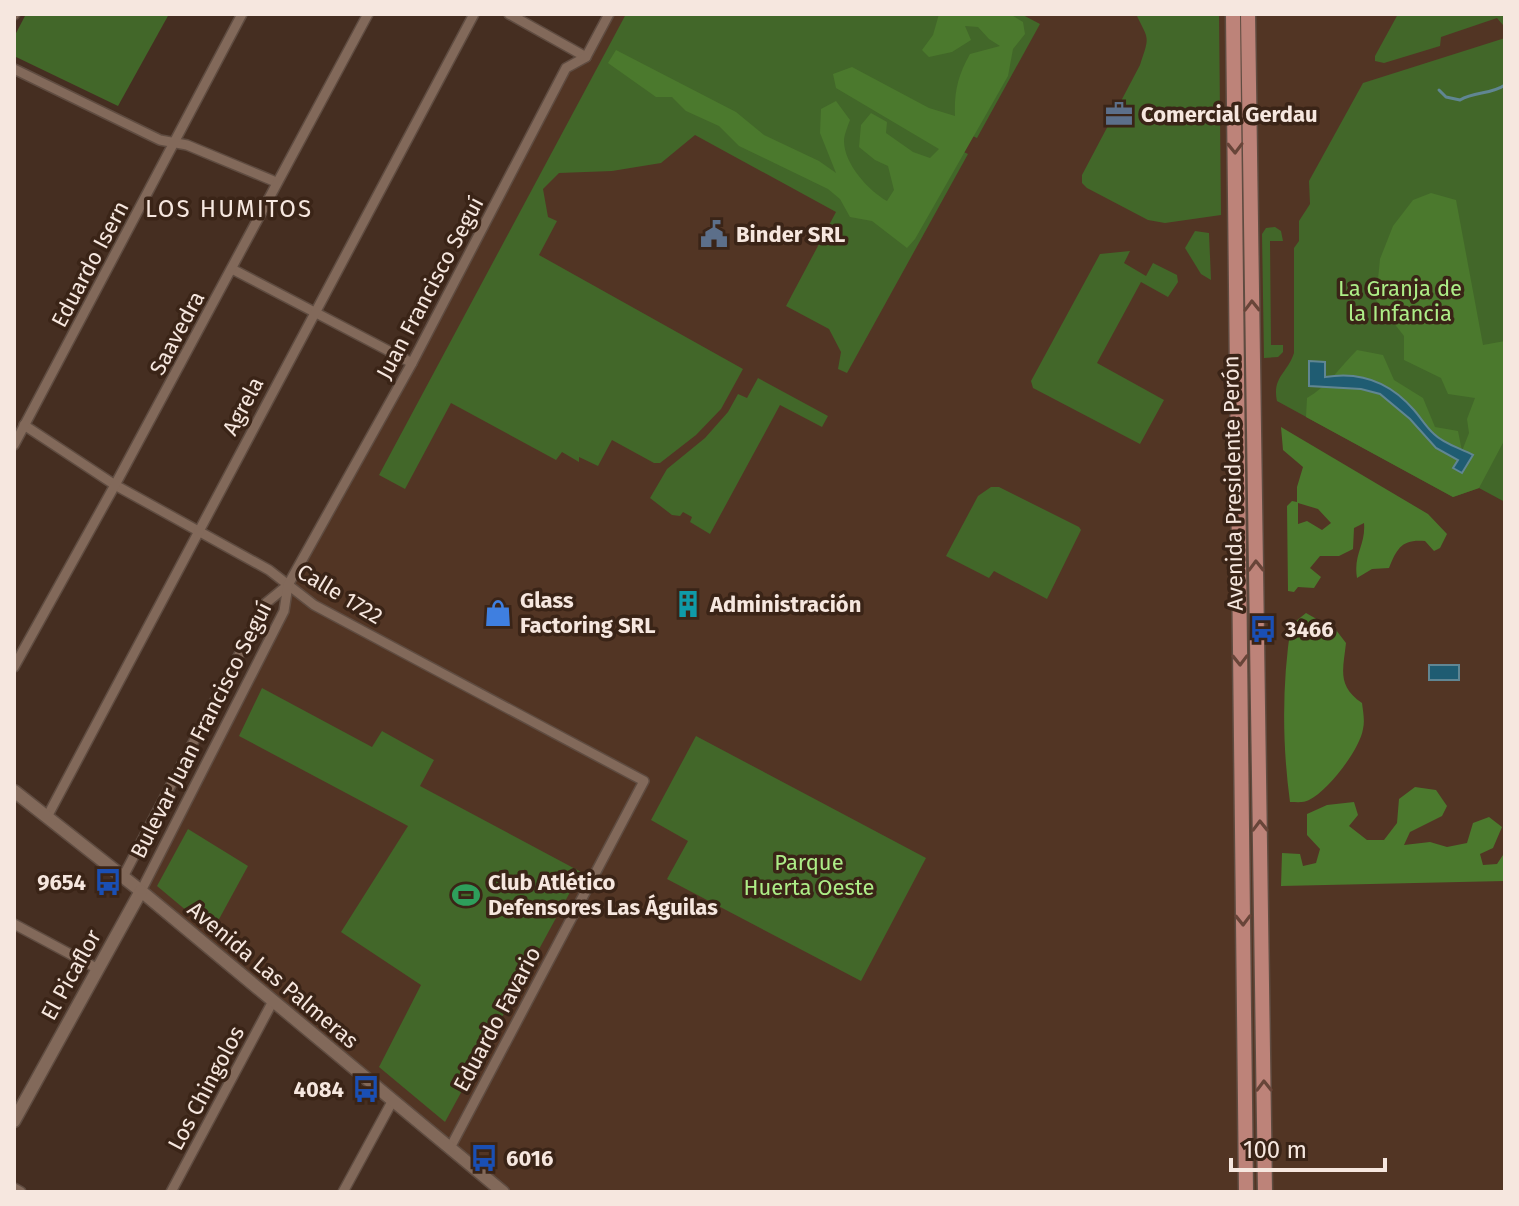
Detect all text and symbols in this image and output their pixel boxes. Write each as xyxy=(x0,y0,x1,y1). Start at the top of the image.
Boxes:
office icon: Comercial Gerdau xyxy=(1104,99,1134,129)
place label: Comercial Gerdau xyxy=(1141,101,1318,128)
one-way arrow xyxy=(1226,142,1244,155)
street label: Juan Francisco Seguí xyxy=(370,192,490,384)
district label: LOS HUMITOS xyxy=(145,195,313,223)
street label: Eduardo Isern xyxy=(45,196,135,332)
public building icon: Binder SRL xyxy=(699,219,729,249)
place label: Binder SRL xyxy=(736,221,845,248)
park label: La Granja de la Infancia xyxy=(1338,275,1462,327)
street label: Saavedra xyxy=(144,286,210,380)
one-way arrow xyxy=(1244,299,1261,312)
street label: Avenida Presidente Perón xyxy=(1217,355,1249,611)
street label: Agrela xyxy=(216,372,270,440)
street label: Calle 1722 xyxy=(292,558,388,630)
one-way arrow xyxy=(1247,559,1265,572)
place label: Glass Factoring SRL xyxy=(520,587,655,639)
building icon: Administración xyxy=(673,589,703,619)
place label: Administración xyxy=(709,591,861,618)
street label: Bulevar Juan Francisco Seguí xyxy=(125,597,277,863)
shop icon: Glass Factoring SRL xyxy=(483,598,513,628)
bus stop icon: 3466 xyxy=(1248,614,1278,644)
place label: 3466 xyxy=(1284,616,1334,643)
one-way arrow xyxy=(1231,654,1249,667)
one-way arrow xyxy=(1251,819,1269,832)
park label: Parque Huerta Oeste xyxy=(744,849,874,901)
bus stop icon: 9654 xyxy=(93,867,123,897)
place label: 9654 xyxy=(37,869,86,896)
place label: Club Atlético Defensores Las Águilas xyxy=(488,869,718,921)
sports icon: Club Atlético Defensores Las Águilas xyxy=(451,880,481,910)
street label: Avenida Las Palmeras xyxy=(182,896,364,1054)
one-way arrow xyxy=(1234,914,1252,927)
street label: El Picaflor xyxy=(35,925,107,1025)
street label: Eduardo Favario xyxy=(448,942,546,1096)
street label: Los Chingolos xyxy=(162,1021,250,1155)
bus stop icon: 4084 xyxy=(351,1074,381,1104)
place label: 4084 xyxy=(293,1076,344,1103)
one-way arrow xyxy=(1255,1079,1272,1092)
scale bar xyxy=(1231,1122,1385,1172)
text: 100 m xyxy=(1243,1136,1307,1164)
bus stop icon: 6016 xyxy=(469,1143,499,1173)
place label: 6016 xyxy=(506,1145,553,1172)

